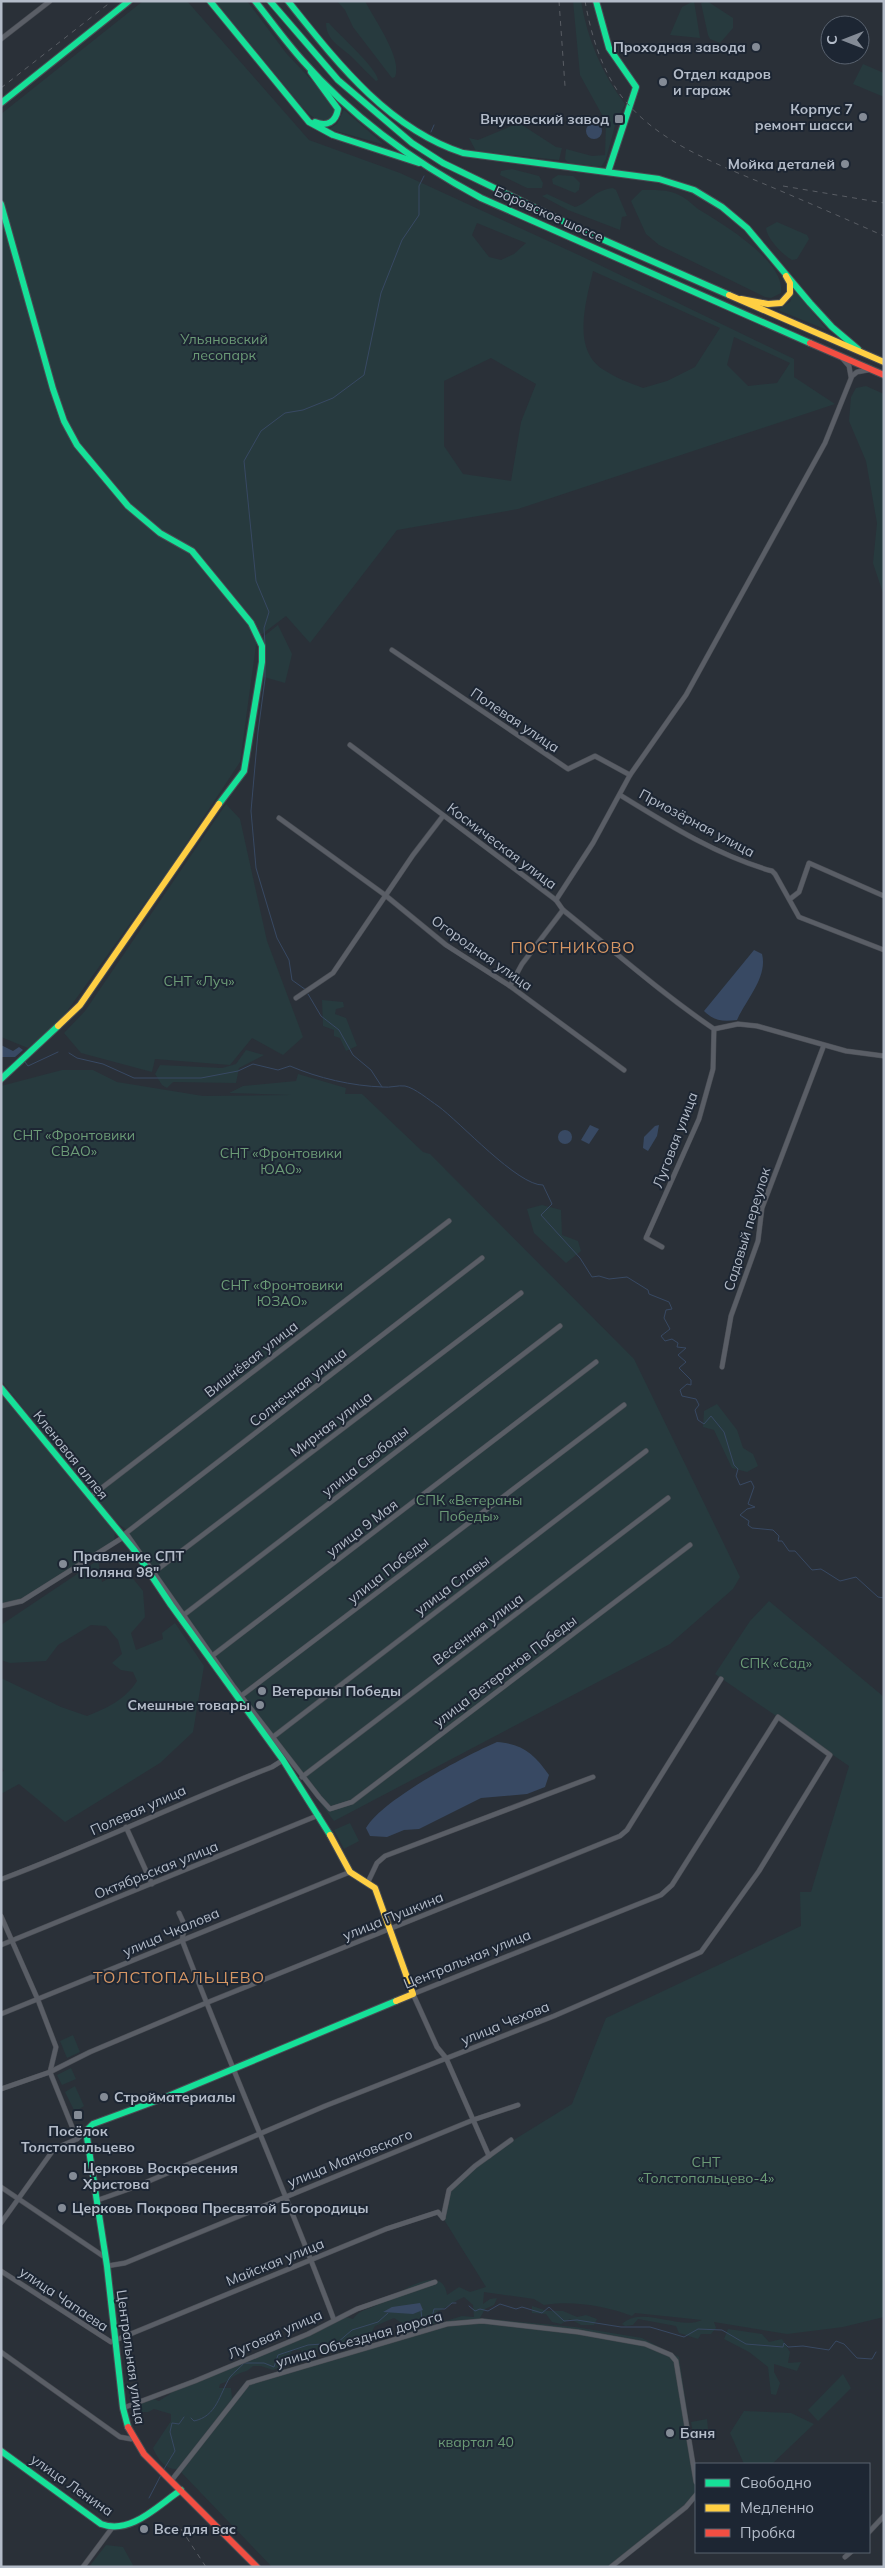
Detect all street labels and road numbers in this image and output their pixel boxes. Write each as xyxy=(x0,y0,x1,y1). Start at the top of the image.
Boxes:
street label: Боровское шоссе xyxy=(492,182,607,246)
street label: Полевая улица xyxy=(467,684,563,756)
street label: Приозёрная улица xyxy=(636,785,758,861)
street label: Космическая улица xyxy=(443,799,561,893)
street label: Огородная улица xyxy=(428,911,536,995)
street label: Луговая улица xyxy=(648,1090,702,1190)
street label: Садовый переулок xyxy=(720,1165,774,1293)
street label: Вишнёвая улица xyxy=(201,1317,301,1401)
street label: Солнечная улица xyxy=(246,1343,350,1431)
street label: Мирная улица xyxy=(286,1387,376,1461)
street label: Кленовая аллея xyxy=(29,1407,113,1503)
street label: улица Свободы xyxy=(318,1422,412,1500)
street label: улица 9 Мая xyxy=(323,1495,401,1561)
street label: улица Победы xyxy=(344,1533,432,1607)
street label: улица Славы xyxy=(411,1551,493,1619)
street label: Весенняя улица xyxy=(429,1589,527,1669)
street label: улица Ветеранов Победы xyxy=(430,1611,580,1731)
street label: Полевая улица xyxy=(87,1781,189,1839)
street label: Октябрьская улица xyxy=(91,1837,221,1903)
street label: улица Пушкина xyxy=(340,1888,446,1944)
street label: улица Чкалова xyxy=(120,1904,222,1960)
street label: Центральная улица xyxy=(401,1925,533,1993)
street label: улица Чехова xyxy=(458,1997,552,2049)
street label: улица Маяковского xyxy=(285,2125,415,2191)
street label: Майская улица xyxy=(223,2234,327,2290)
street label: улица Чапаева xyxy=(16,2263,112,2335)
street label: Центральная улица xyxy=(113,2289,149,2425)
street label: Луговая улица xyxy=(225,2305,325,2363)
street label: улица Объездная дорога xyxy=(274,2307,444,2371)
street label: улица Ленина xyxy=(27,2450,117,2520)

